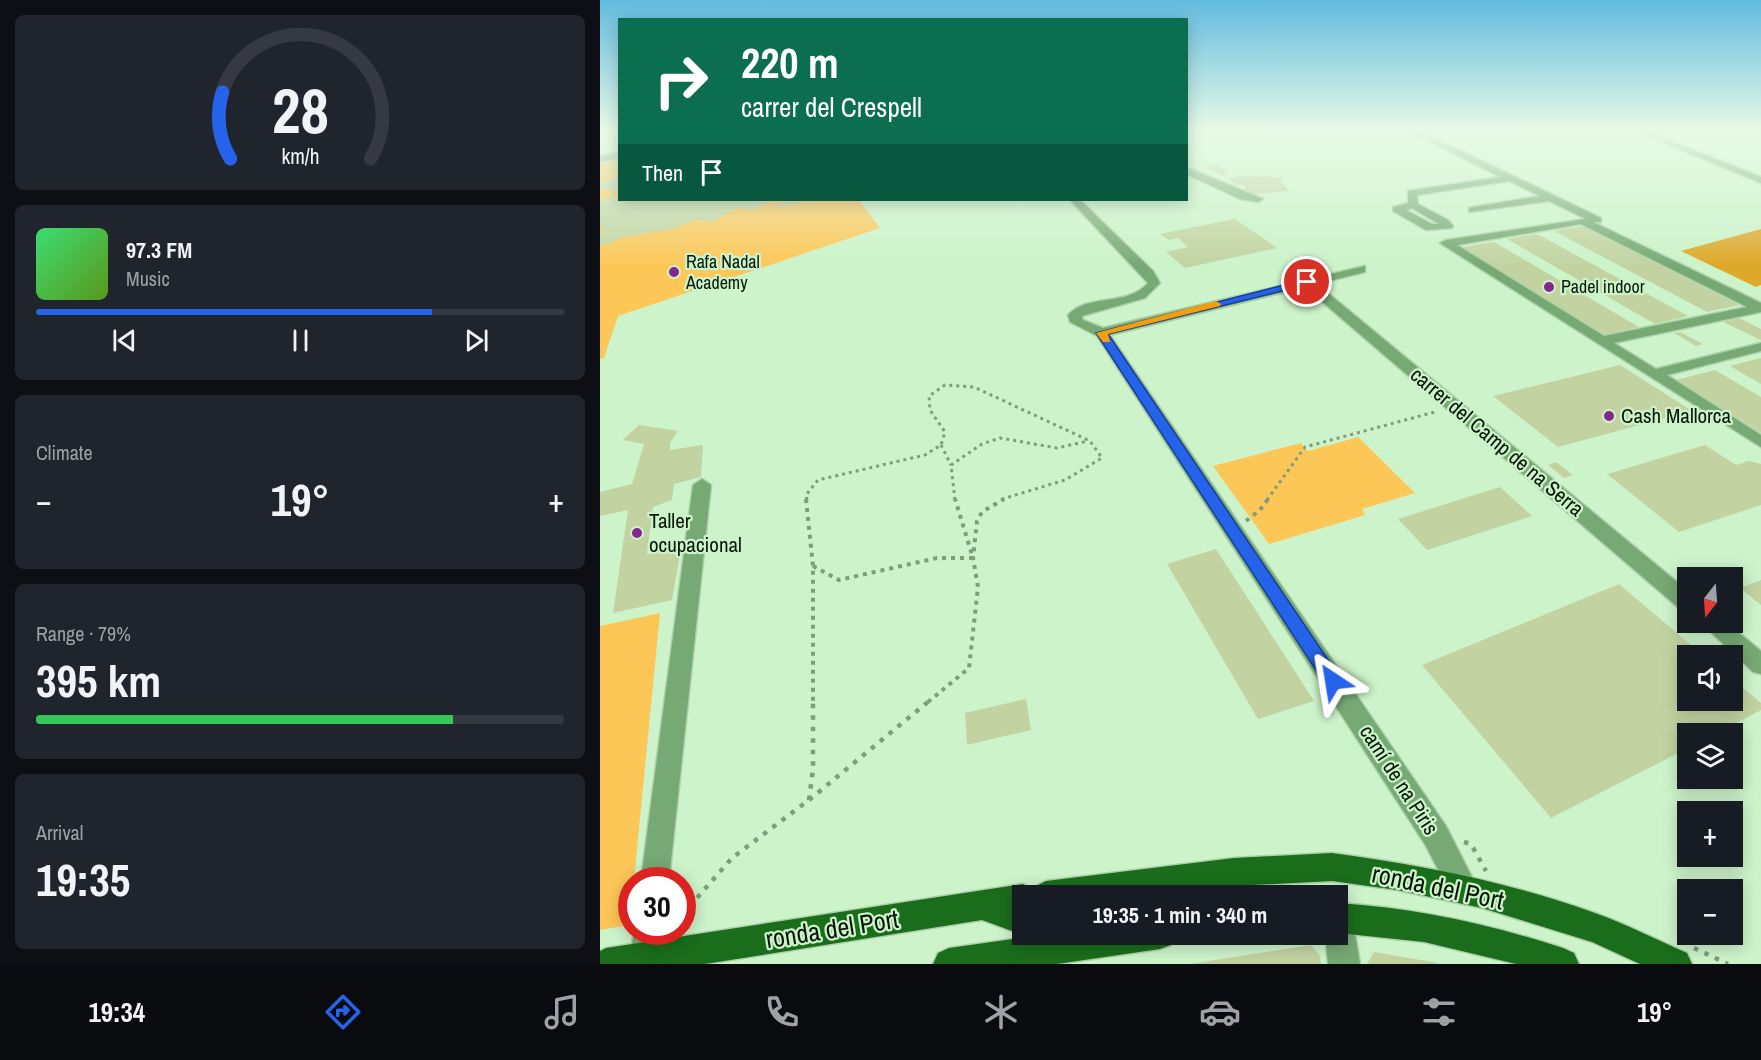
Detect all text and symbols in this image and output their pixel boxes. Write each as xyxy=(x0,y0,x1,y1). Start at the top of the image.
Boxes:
text: 220 m xyxy=(741,35,839,91)
icon: right xyxy=(642,42,720,120)
text: 28 xyxy=(272,69,328,153)
text: carrer del Crespell xyxy=(741,89,922,125)
text: km/h xyxy=(281,143,319,172)
icon: arrive xyxy=(695,156,728,189)
text: Then xyxy=(642,158,683,188)
text: 97.3 FM xyxy=(126,235,192,265)
place label: Rafa Nadal Academy xyxy=(685,249,760,295)
pin xyxy=(1281,256,1332,307)
text: Music xyxy=(126,265,170,292)
marker: Rafa Nadal Academy xyxy=(667,265,681,279)
icon: arrive xyxy=(1290,265,1323,298)
place label: Padel indoor xyxy=(1561,274,1645,299)
marker: Padel indoor xyxy=(1542,280,1556,294)
icon: previous xyxy=(108,324,141,357)
icon: pause xyxy=(284,324,317,357)
icon: next xyxy=(460,324,493,357)
street label: carrer del Camp de na Serra xyxy=(1404,360,1591,523)
place label: Cash Mallorca xyxy=(1621,401,1731,430)
marker: Cash Mallorca xyxy=(1602,409,1616,423)
text: Climate xyxy=(36,439,93,466)
text: 19° xyxy=(270,469,330,530)
text: − xyxy=(36,478,52,522)
text: + xyxy=(548,478,564,522)
place label: Taller ocupacional xyxy=(649,506,742,559)
marker: Taller ocupacional xyxy=(630,526,644,540)
north arrow xyxy=(1677,567,1743,633)
map controls xyxy=(1677,567,1743,945)
text: Range · 79% xyxy=(36,620,131,647)
button: sound xyxy=(1677,645,1743,711)
position arrow xyxy=(1301,649,1365,713)
text: 395 km xyxy=(36,650,161,711)
street label: camí de na Piris xyxy=(1353,719,1446,840)
button: layers xyxy=(1677,723,1743,789)
button: + xyxy=(1677,801,1743,867)
text: Arrival xyxy=(36,819,83,846)
text: 19:35 xyxy=(36,849,130,910)
street label: ronda del Port xyxy=(1369,855,1507,918)
speed limit sign: 30 xyxy=(618,867,696,945)
button: − xyxy=(1677,879,1743,945)
text: 19:35 · 1 min · 340 m xyxy=(1093,900,1267,930)
street label: ronda del Port xyxy=(763,901,901,956)
icon: directions xyxy=(322,991,364,1033)
icon: music xyxy=(541,991,583,1033)
icon: phone xyxy=(761,991,803,1033)
icon: climate xyxy=(980,991,1022,1033)
icon: car xyxy=(1199,991,1241,1033)
icon: filters xyxy=(1418,991,1460,1033)
text: 19:34 xyxy=(89,994,145,1030)
text: 19° xyxy=(1637,994,1672,1030)

